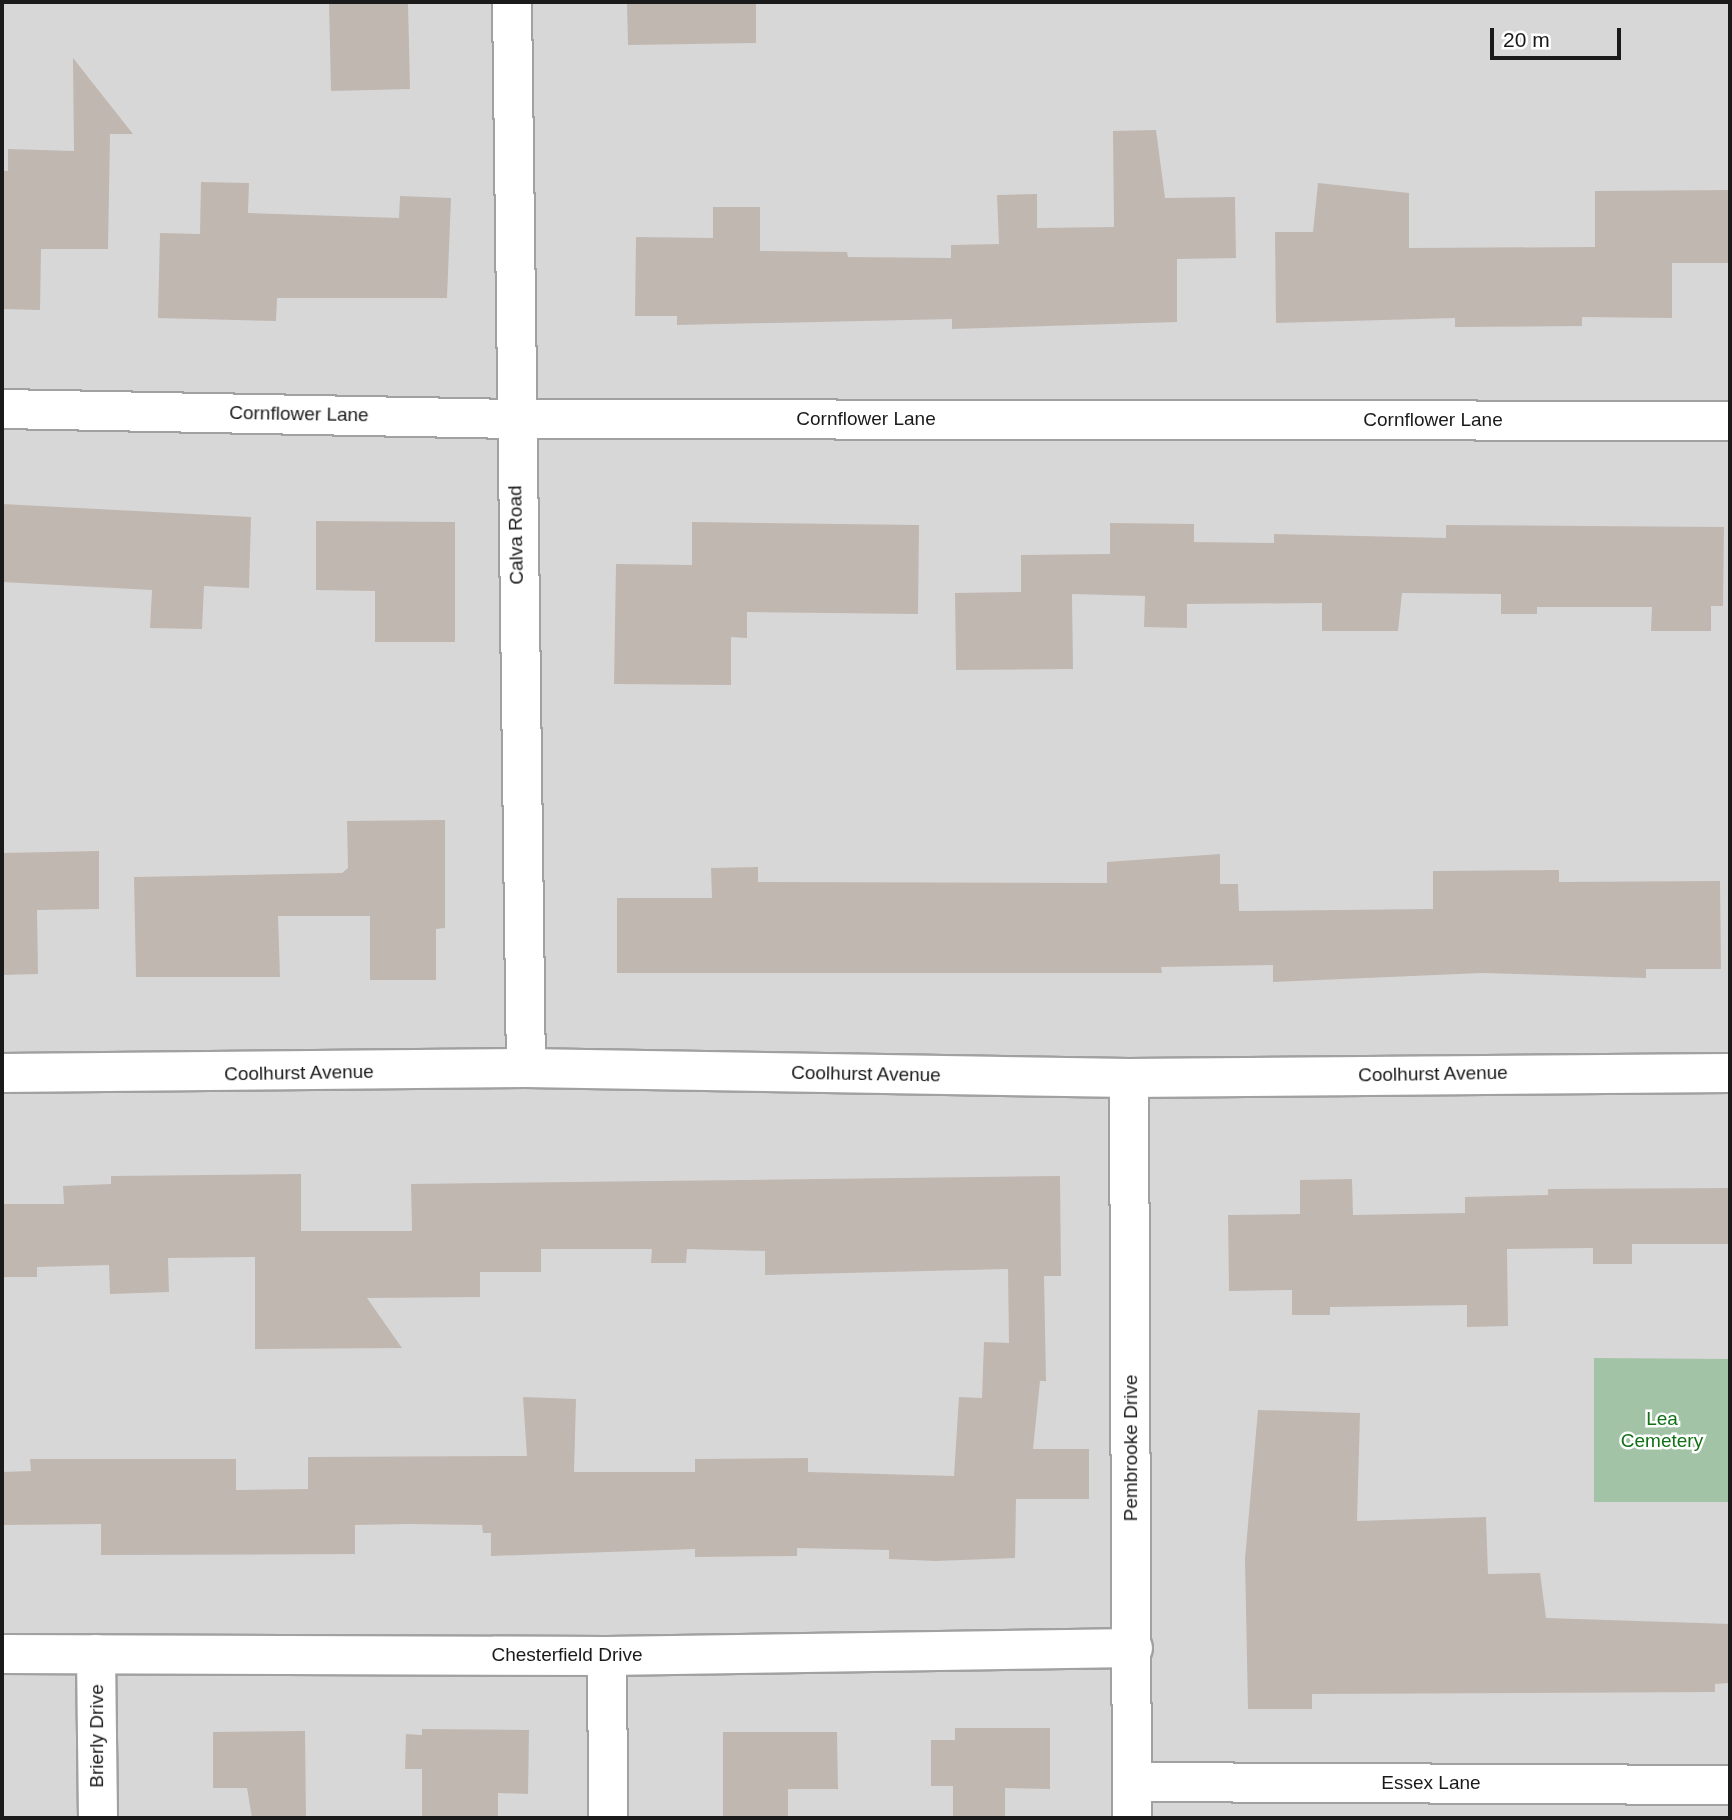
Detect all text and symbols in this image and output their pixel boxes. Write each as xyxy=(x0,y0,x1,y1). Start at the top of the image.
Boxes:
scale bar xyxy=(1494,14,1625,58)
text: 20 m xyxy=(1503,28,1550,51)
street label: Cornflower Lane xyxy=(229,401,369,427)
street label: Cornflower Lane xyxy=(796,408,936,430)
street label: Cornflower Lane xyxy=(1363,409,1503,431)
street label: Calva Road xyxy=(504,485,528,585)
street label: Coolhurst Avenue xyxy=(223,1060,375,1086)
street label: Coolhurst Avenue xyxy=(790,1061,942,1087)
street label: Coolhurst Avenue xyxy=(1357,1061,1509,1087)
street label: Pembrooke Drive xyxy=(1120,1375,1142,1521)
park label: Lea Cemetery xyxy=(1621,1408,1703,1452)
street label: Chesterfield Drive xyxy=(492,1644,642,1666)
street label: Brierly Drive xyxy=(86,1684,108,1788)
street label: Essex Lane xyxy=(1381,1772,1481,1794)

